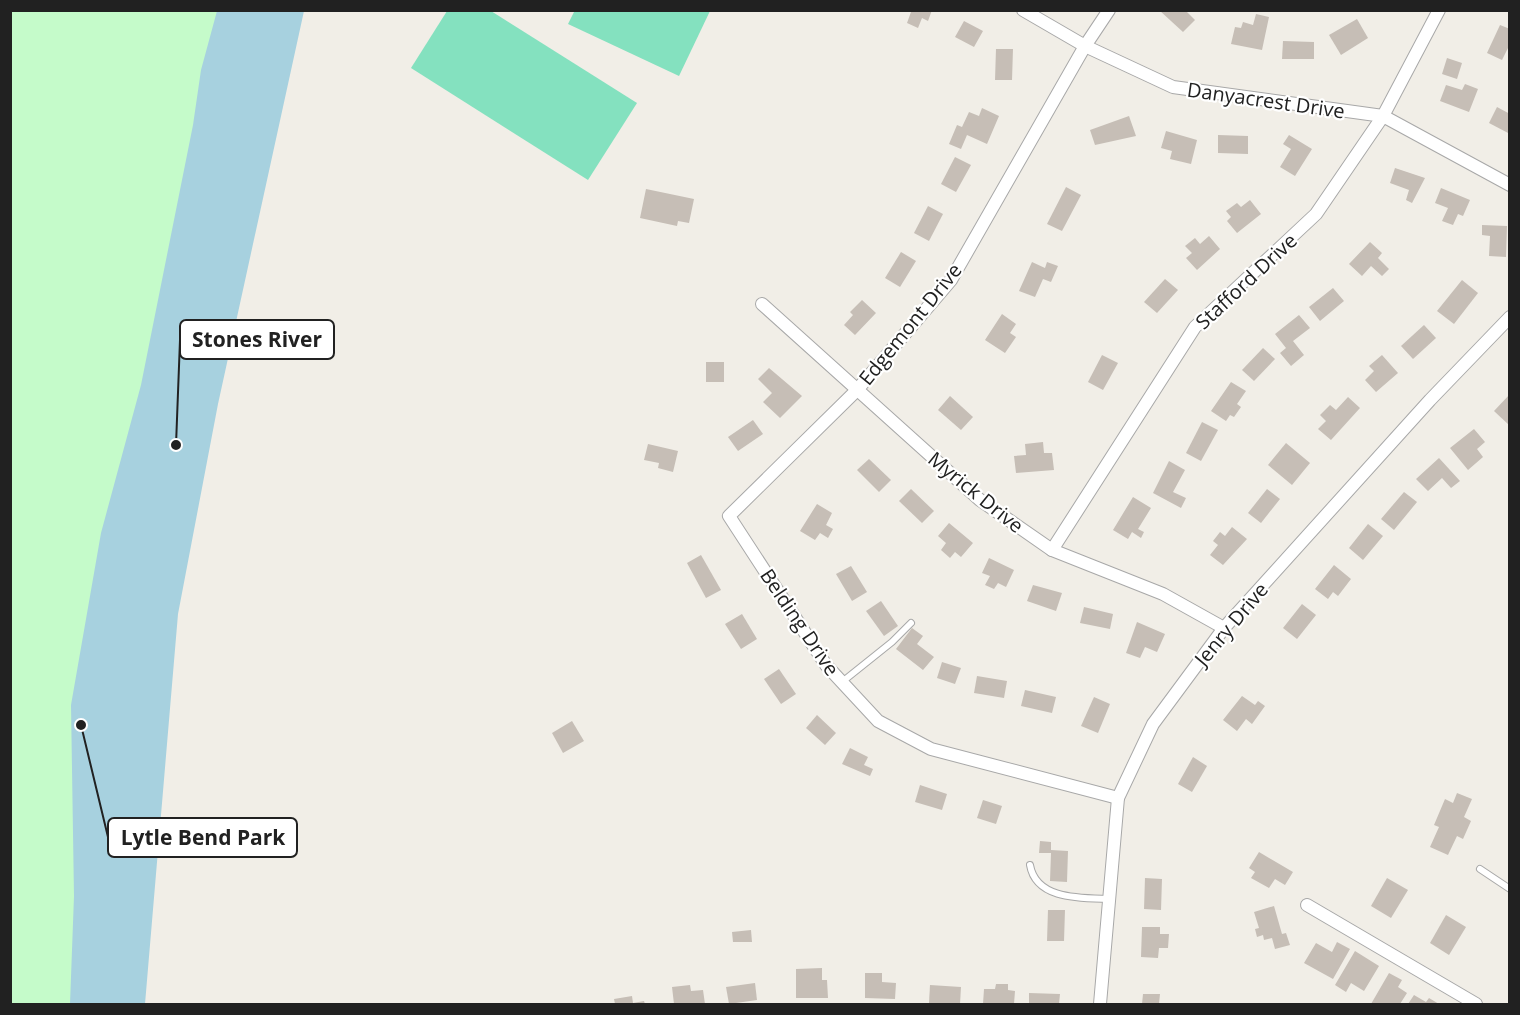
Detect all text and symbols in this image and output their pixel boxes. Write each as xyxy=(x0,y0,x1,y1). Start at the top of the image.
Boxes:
street label: Danyacrest Drive xyxy=(1185,76,1347,124)
street label: Stafford Drive xyxy=(1190,227,1302,335)
street label: Edgemont Drive xyxy=(852,257,968,391)
callout: Stones River xyxy=(180,320,334,359)
text: Stones River xyxy=(192,325,322,353)
street label: Myrick Drive xyxy=(923,445,1029,539)
street label: Belding Drive xyxy=(754,563,846,681)
street label: Jenry Drive xyxy=(1187,577,1274,673)
callout: Lytle Bend Park xyxy=(108,818,297,857)
text: Lytle Bend Park xyxy=(121,823,286,851)

